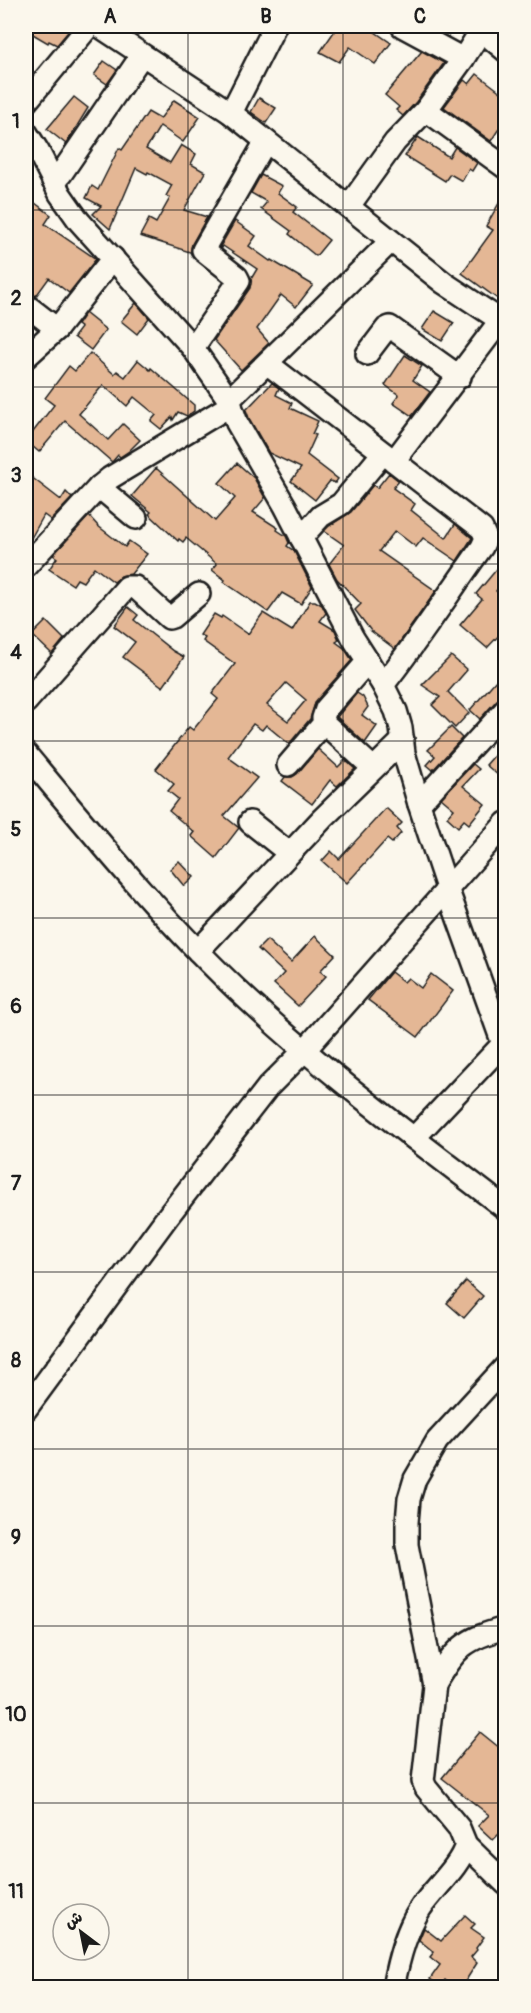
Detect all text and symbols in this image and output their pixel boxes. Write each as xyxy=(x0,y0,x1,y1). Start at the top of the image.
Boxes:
text: A xyxy=(104,4,117,29)
text: B xyxy=(260,4,272,29)
text: C xyxy=(414,4,426,29)
text: 1 xyxy=(12,109,20,134)
text: 2 xyxy=(10,286,22,311)
text: 3 xyxy=(10,463,22,488)
text: 4 xyxy=(10,640,22,665)
text: 5 xyxy=(11,817,22,842)
text: 6 xyxy=(10,994,22,1019)
text: 7 xyxy=(11,1171,22,1196)
text: 8 xyxy=(11,1348,21,1373)
text: 9 xyxy=(11,1525,21,1550)
text: 10 xyxy=(5,1702,27,1727)
text: 11 xyxy=(8,1879,24,1904)
north arrow xyxy=(51,1902,111,1962)
text: ش xyxy=(61,1907,86,1933)

